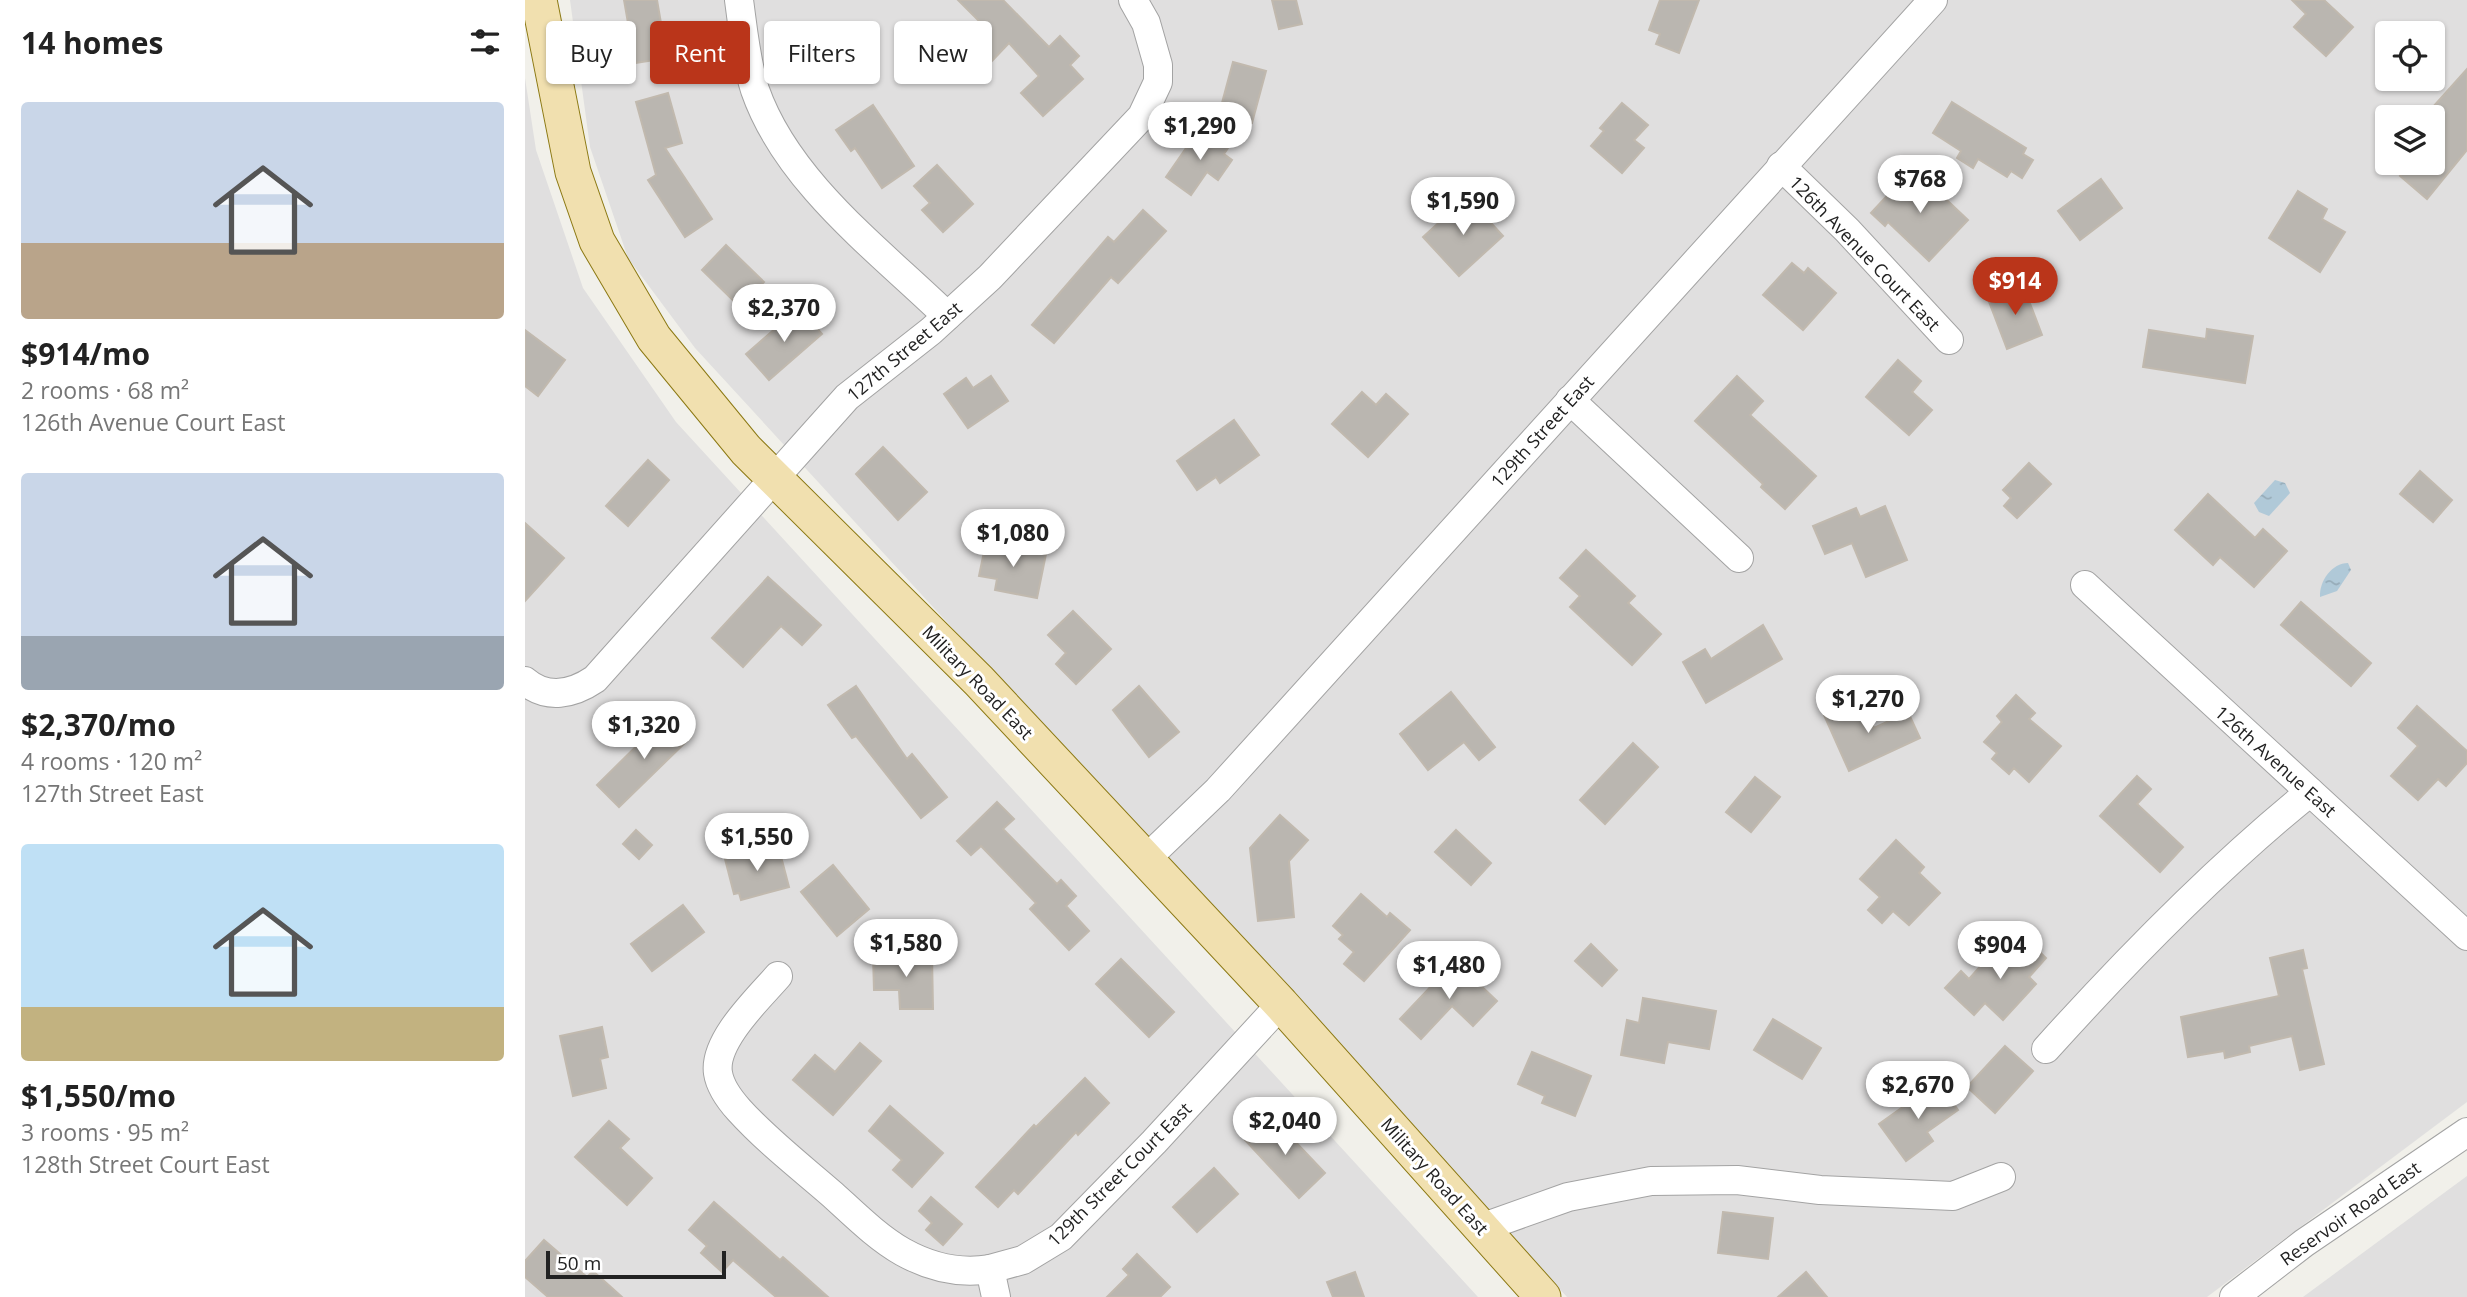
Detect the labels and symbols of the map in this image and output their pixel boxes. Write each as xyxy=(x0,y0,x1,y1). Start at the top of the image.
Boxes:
pin: $1,290 xyxy=(1143,102,1257,162)
pin: $768 xyxy=(1879,156,1961,215)
street label: 126th Avenue Court East xyxy=(1784,170,1946,336)
pin: $1,590 xyxy=(1406,177,1520,237)
pin: $914 xyxy=(1974,258,2056,317)
pin: $2,370 xyxy=(727,284,841,344)
street label: 127th Street East xyxy=(842,296,966,406)
street label: 129th Street East xyxy=(1485,370,1599,492)
pin: $1,080 xyxy=(956,510,1070,569)
street label: Military Road East xyxy=(917,620,1039,744)
pin: $1,270 xyxy=(1811,676,1925,735)
street label: 126th Avenue East xyxy=(2210,700,2342,822)
pin: $1,320 xyxy=(587,702,701,761)
pin: $1,550 xyxy=(700,814,814,873)
pin: $1,580 xyxy=(849,920,963,979)
pin: $904 xyxy=(1959,922,2041,981)
pin: $1,480 xyxy=(1392,942,1506,1001)
pin: $2,670 xyxy=(1861,1062,1975,1121)
street label: 129th Street Court East xyxy=(1042,1097,1196,1251)
pin: $2,040 xyxy=(1228,1098,1342,1157)
street label: Military Road East xyxy=(1376,1112,1494,1240)
street label: Reservoir Road East xyxy=(2275,1155,2425,1271)
scale bar xyxy=(546,1248,726,1280)

